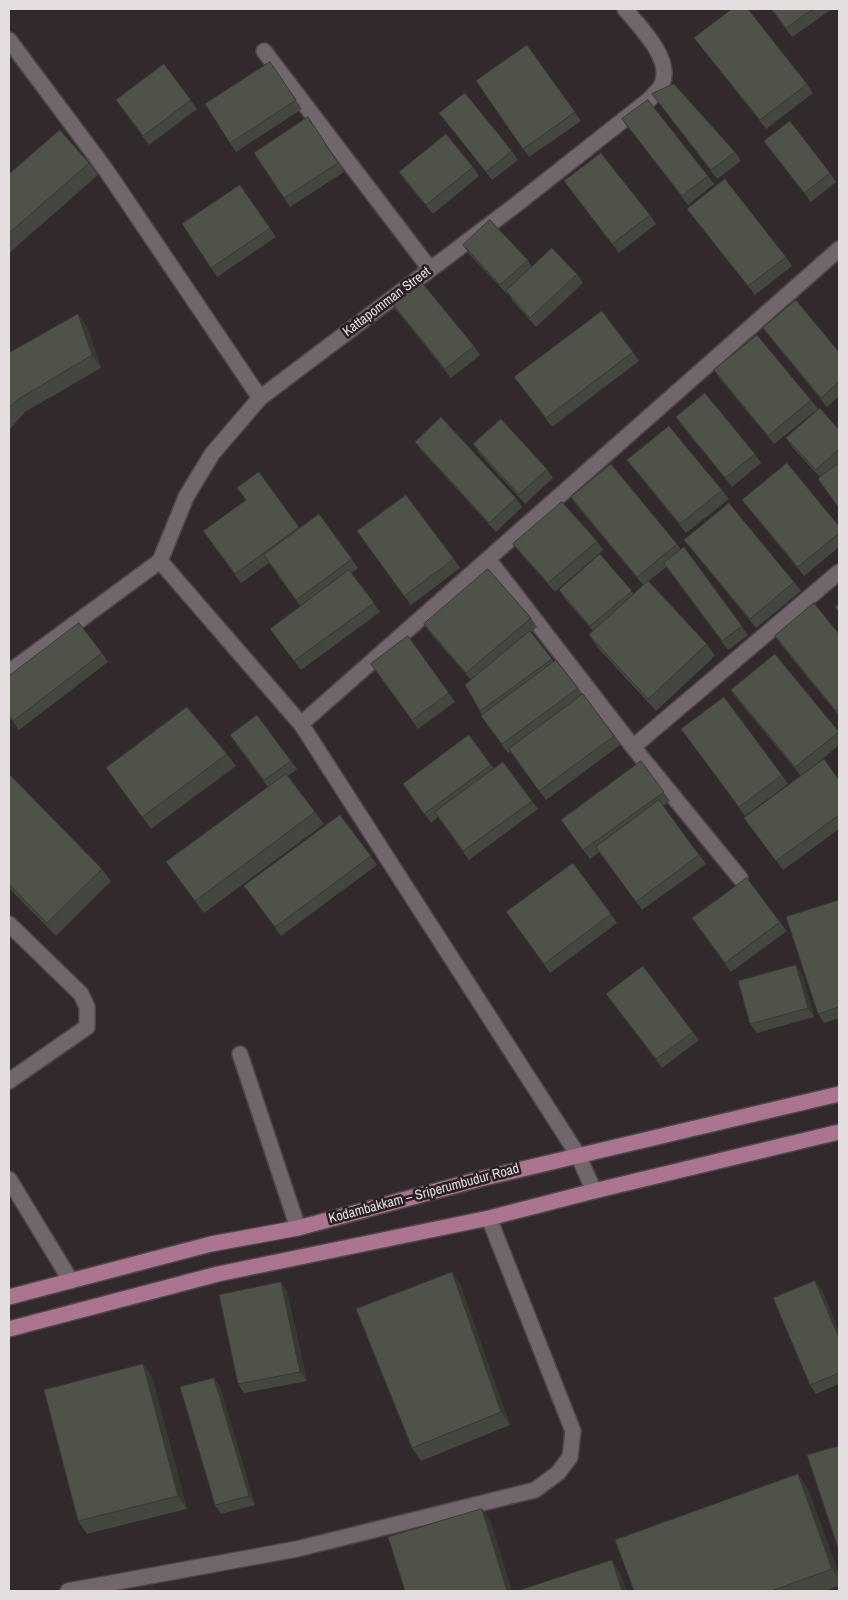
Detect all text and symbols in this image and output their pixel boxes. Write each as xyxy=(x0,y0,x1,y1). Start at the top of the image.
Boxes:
street label: Kattapomman Street xyxy=(340,264,434,340)
street label: Kodambakkam – Sriperumbudur Road xyxy=(327,1160,521,1228)

